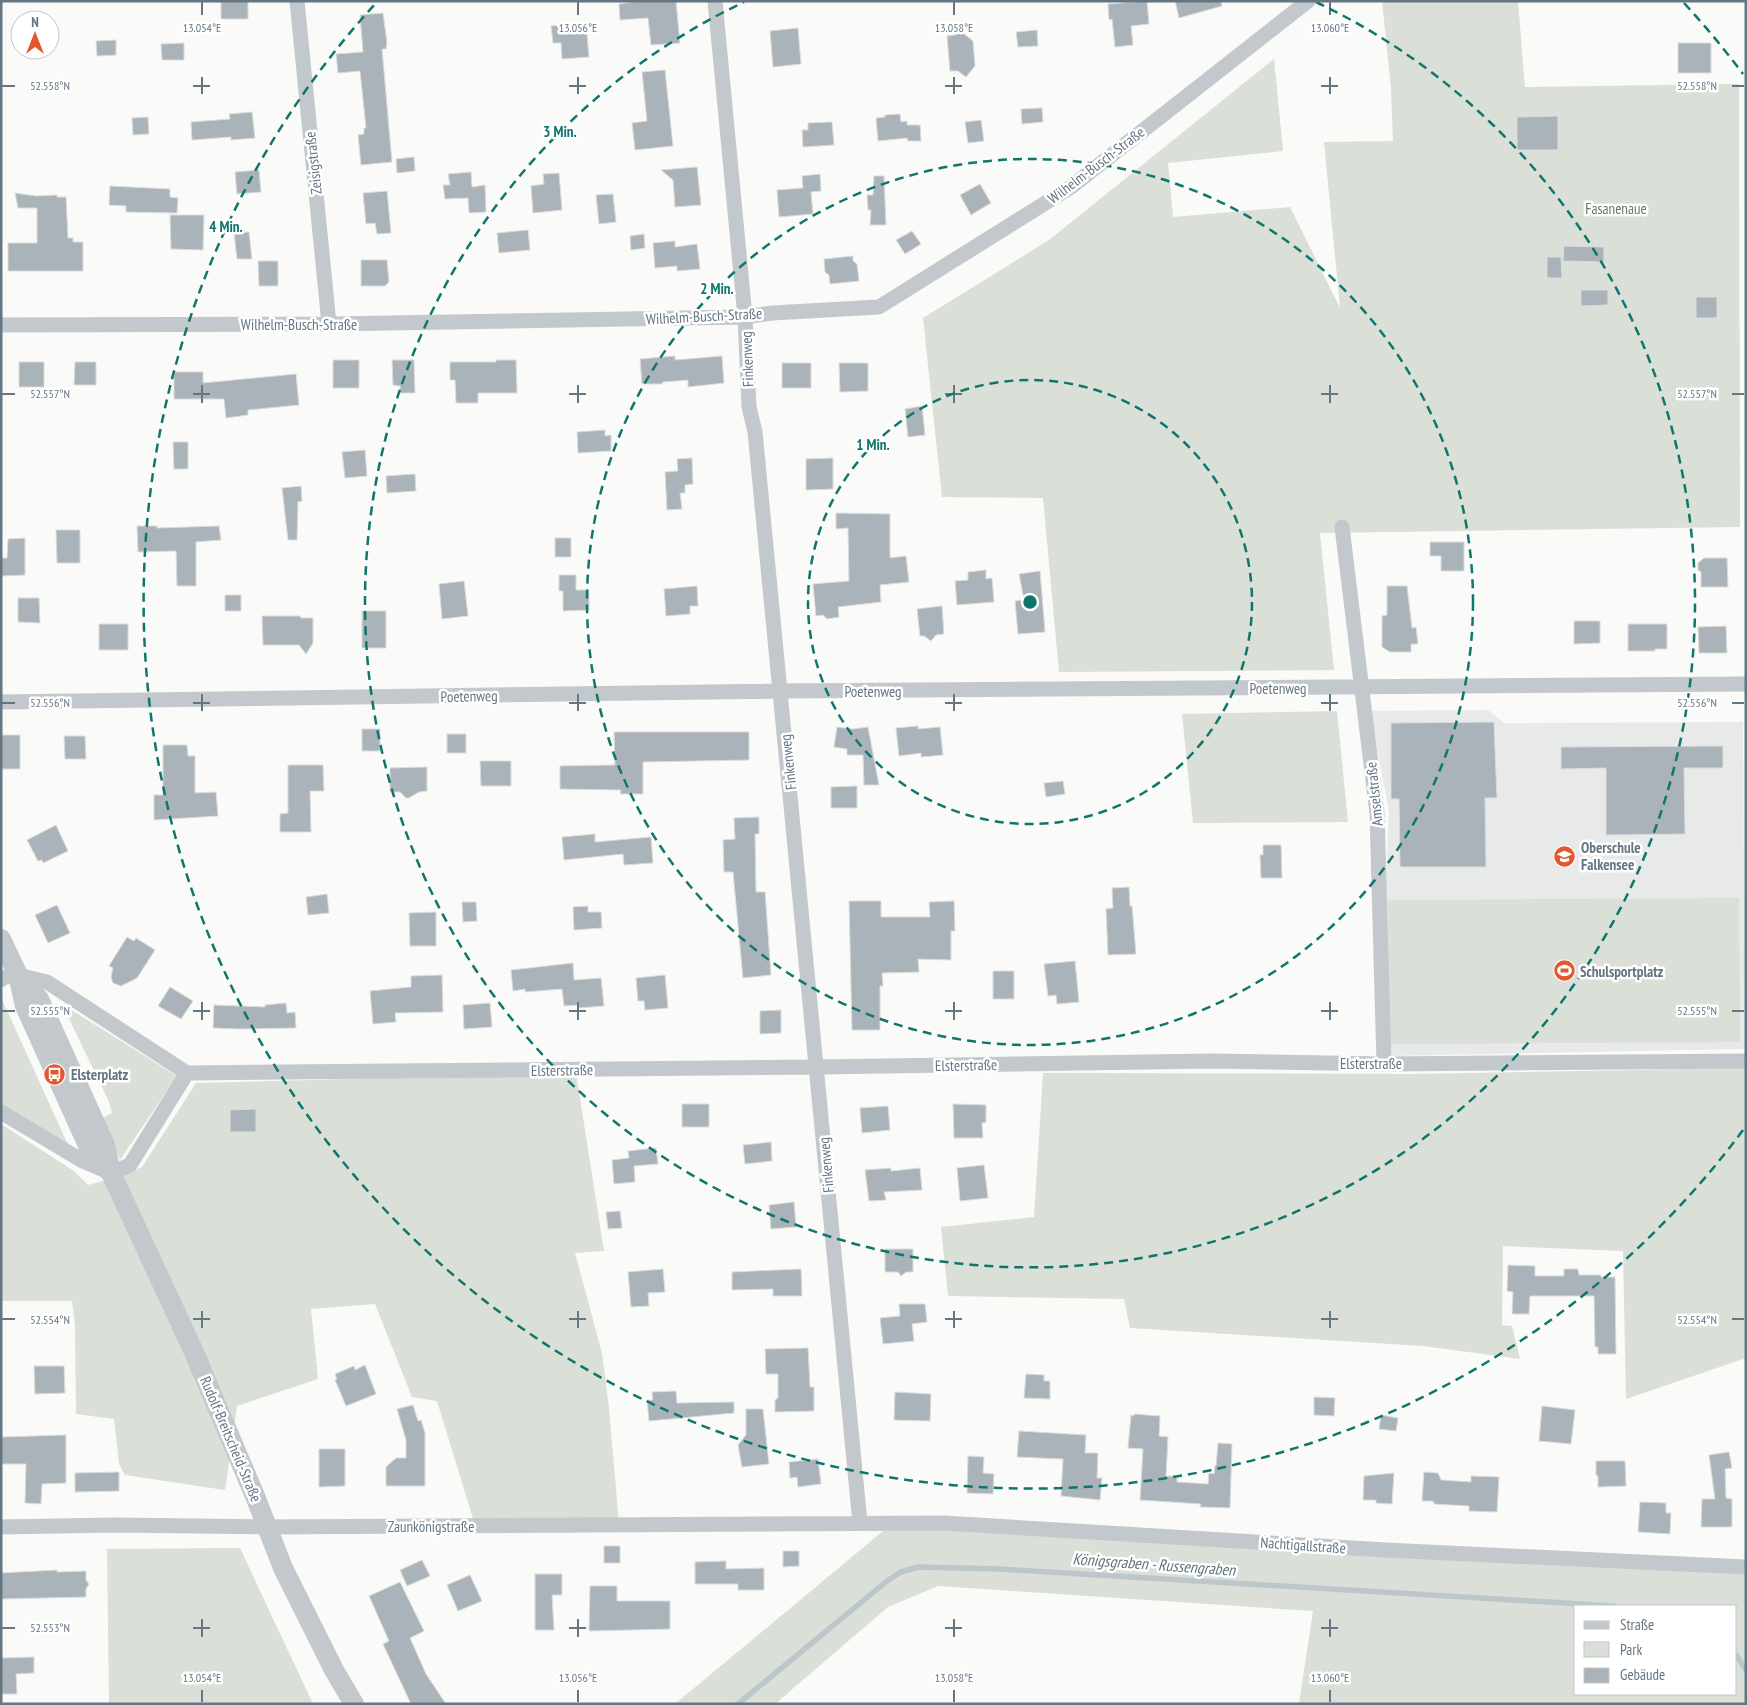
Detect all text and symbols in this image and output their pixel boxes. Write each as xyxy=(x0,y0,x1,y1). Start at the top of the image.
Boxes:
north arrow xyxy=(10,10,60,60)
text: N xyxy=(31,13,39,31)
text: 13.054°E xyxy=(183,20,221,35)
text: 13.056°E xyxy=(559,20,597,35)
text: 13.058°E xyxy=(935,20,973,35)
text: 13.060°E xyxy=(1311,20,1349,35)
text: 52.558°N xyxy=(30,78,70,93)
text: 52.558°N xyxy=(1677,78,1717,93)
text: 3 Min. xyxy=(543,122,577,141)
street label: Wilhelm-Busch-Straße xyxy=(1044,122,1148,208)
street label: Zeisigstraße xyxy=(300,131,326,195)
park label: Fasanenaue xyxy=(1585,199,1647,218)
text: 4 Min. xyxy=(209,217,243,236)
text: 2 Min. xyxy=(700,279,734,298)
street label: Wilhelm-Busch-Straße xyxy=(645,303,763,329)
street label: Wilhelm-Busch-Straße xyxy=(241,315,357,334)
street label: Finkenweg xyxy=(737,331,757,387)
text: 52.557°N xyxy=(30,386,70,401)
text: 52.557°N xyxy=(1677,386,1717,401)
text: 1 Min. xyxy=(856,435,890,454)
centre of rings xyxy=(1021,593,1039,611)
street label: Poetenweg xyxy=(1249,679,1307,698)
street label: Poetenweg xyxy=(844,682,902,701)
street label: Poetenweg xyxy=(440,686,498,706)
text: 52.556°N xyxy=(30,695,70,710)
text: 52.556°N xyxy=(1677,695,1717,710)
street label: Finkenweg xyxy=(776,733,800,791)
street label: Amselstraße xyxy=(1361,761,1387,827)
place label: Oberschule Falkensee xyxy=(1581,838,1641,874)
school or university icon: Oberschule Falkensee xyxy=(1553,844,1577,868)
sports icon: Schulsportplatz xyxy=(1552,959,1576,983)
place label: Schulsportplatz xyxy=(1580,962,1664,981)
text: 52.555°N xyxy=(30,1003,70,1018)
text: 52.555°N xyxy=(1677,1003,1717,1018)
street label: Elsterstraße xyxy=(1340,1054,1402,1073)
street label: Elsterstraße xyxy=(935,1055,997,1075)
street label: Elsterstraße xyxy=(531,1060,593,1080)
bus stop icon: Elsterplatz xyxy=(43,1062,67,1086)
place label: Elsterplatz xyxy=(71,1065,128,1084)
street label: Finkenweg xyxy=(814,1136,838,1194)
text: 52.554°N xyxy=(30,1312,70,1327)
text: 52.554°N xyxy=(1677,1312,1717,1327)
street label: Rudolf-Breitscheid-Straße xyxy=(196,1373,266,1505)
street label: Zaunkönigstraße xyxy=(388,1517,474,1536)
street label: Nachtigallstraße xyxy=(1260,1533,1346,1557)
water label: Königsgraben - Russengraben xyxy=(1072,1548,1237,1580)
legend xyxy=(1574,1605,1737,1695)
text: Straße xyxy=(1620,1615,1654,1634)
text: 52.553°N xyxy=(30,1620,70,1635)
text: Park xyxy=(1620,1640,1642,1659)
text: Gebäude xyxy=(1620,1665,1665,1684)
text: 13.054°E xyxy=(183,1670,221,1685)
text: 13.056°E xyxy=(559,1670,597,1685)
text: 13.058°E xyxy=(935,1670,973,1685)
text: 13.060°E xyxy=(1311,1670,1349,1685)

